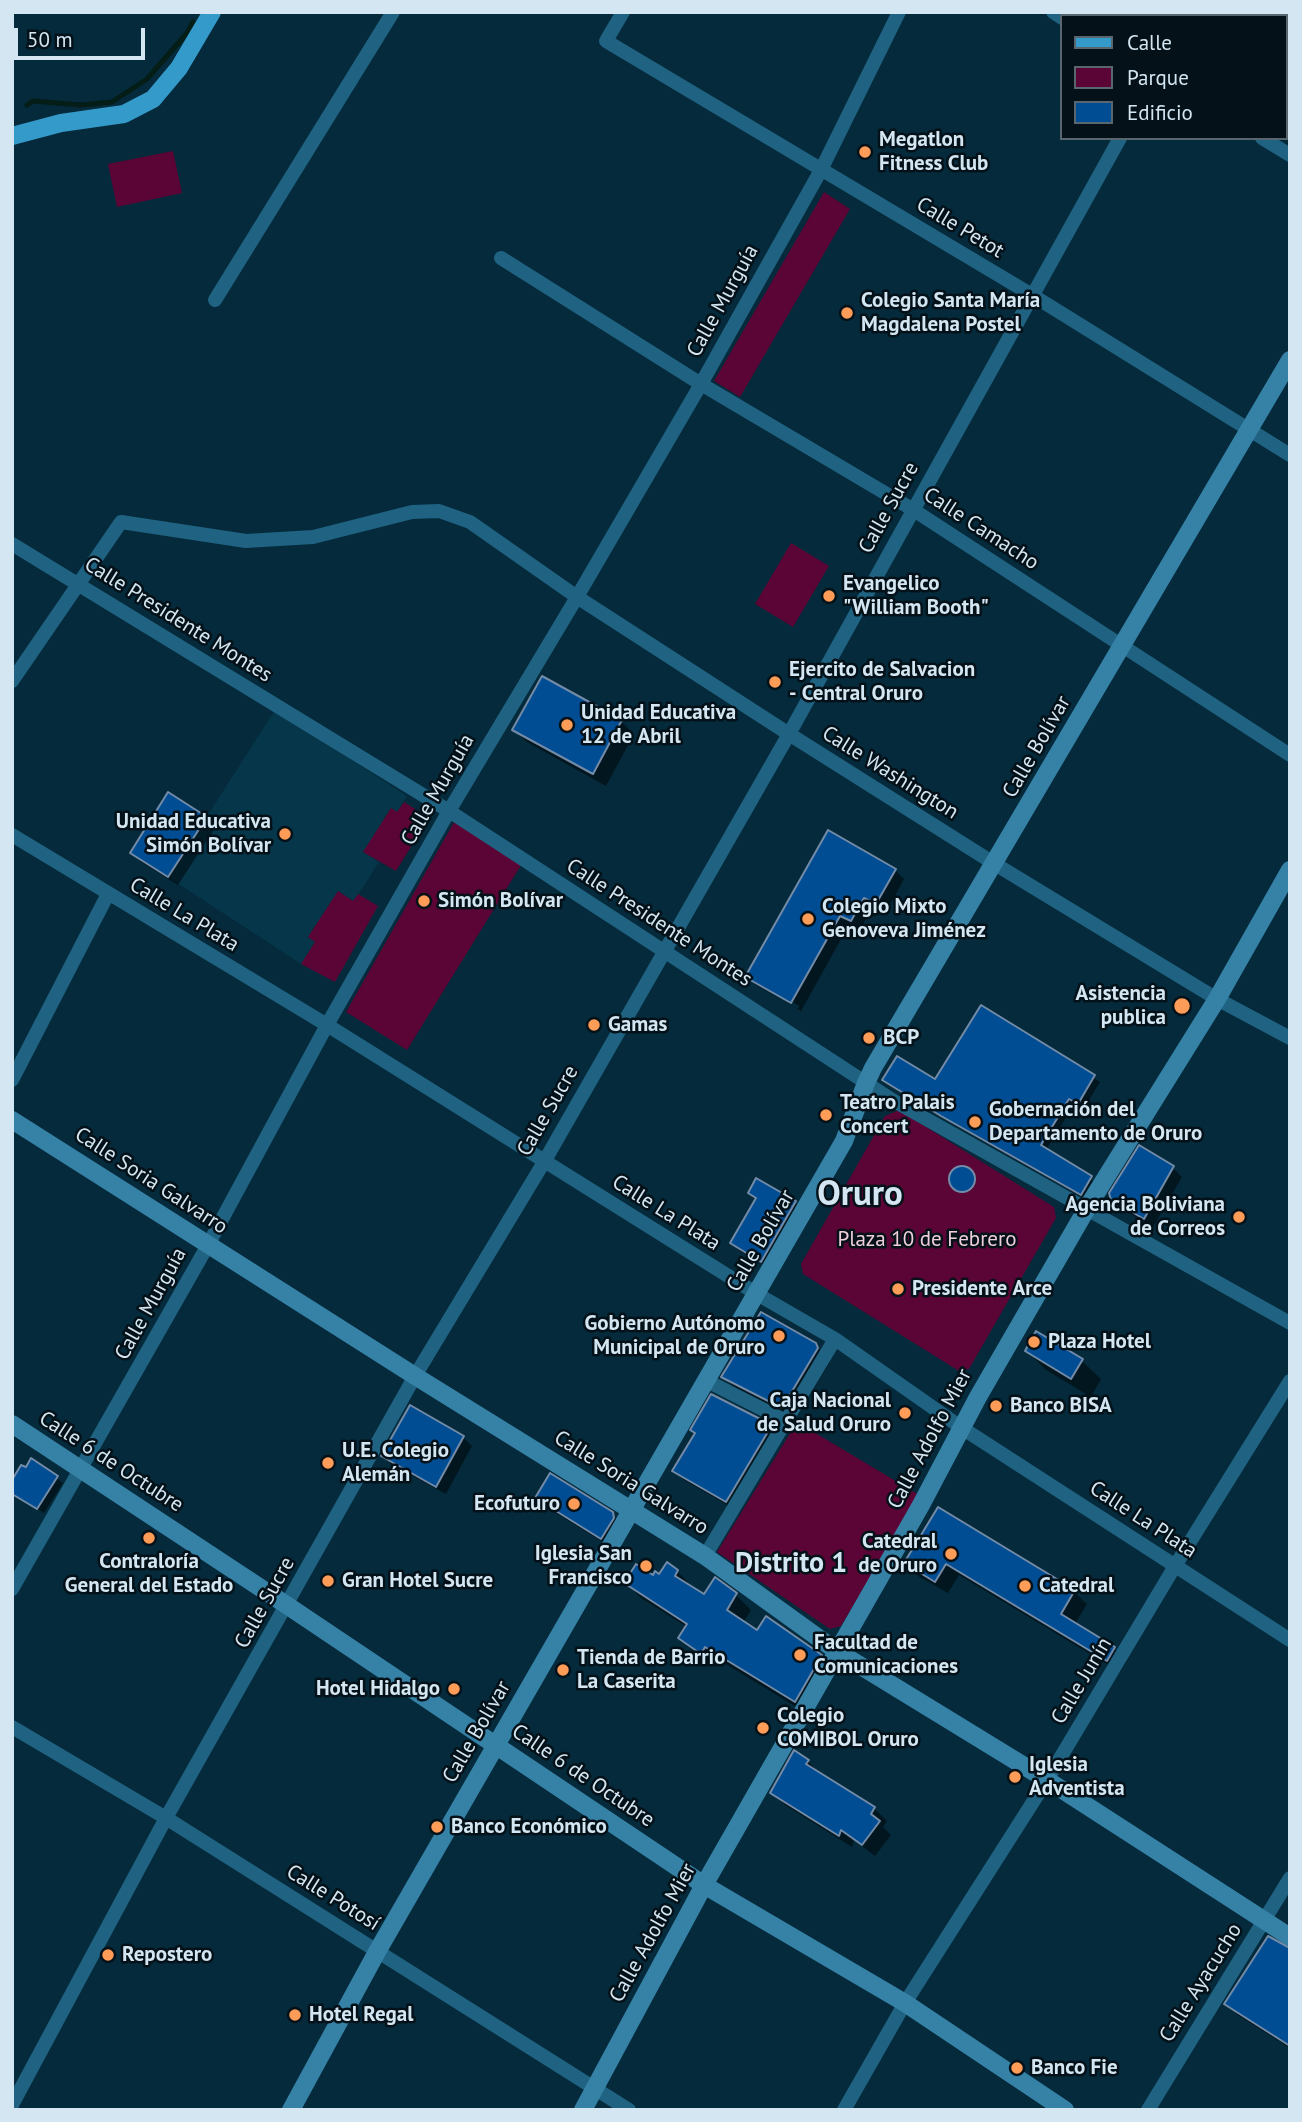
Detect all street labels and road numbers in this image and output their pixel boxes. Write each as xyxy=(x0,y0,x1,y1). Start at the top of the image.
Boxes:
street label: Calle Petot xyxy=(912,192,1008,264)
street label: Calle Murguía xyxy=(682,241,764,361)
street label: Calle Sucre xyxy=(854,458,924,558)
street label: Calle Camacho xyxy=(919,482,1043,576)
street label: Calle Presidente Montes xyxy=(80,552,276,688)
street label: Calle Bolívar xyxy=(998,692,1076,802)
street label: Calle Washington xyxy=(817,721,963,825)
street label: Calle Murguía xyxy=(396,730,480,850)
street label: Calle Presidente Montes xyxy=(561,854,757,992)
street label: Calle La Plata xyxy=(125,873,243,957)
street label: Calle Sucre xyxy=(512,1061,584,1161)
street label: Calle Soria Galvarro xyxy=(70,1122,232,1240)
street label: Calle La Plata xyxy=(607,1170,725,1256)
street label: Calle Bolívar xyxy=(722,1186,800,1296)
street label: Calle Murguía xyxy=(110,1244,192,1364)
street label: Calle Adolfo Mier xyxy=(883,1365,977,1513)
street label: Calle 6 de Octubre xyxy=(34,1406,188,1518)
street label: Calle Soria Galvarro xyxy=(549,1425,713,1541)
street label: Calle La Plata xyxy=(1085,1476,1201,1564)
street label: Calle Sucre xyxy=(230,1553,300,1653)
street label: Calle Junín xyxy=(1046,1633,1118,1729)
street label: Calle Bolívar xyxy=(438,1677,516,1787)
street label: Calle 6 de Octubre xyxy=(507,1719,659,1833)
street label: Calle Potosí xyxy=(282,1859,384,1937)
street label: Calle Adolfo Mier xyxy=(604,1859,702,2007)
street label: Calle Ayacucho xyxy=(1154,1919,1248,2047)

